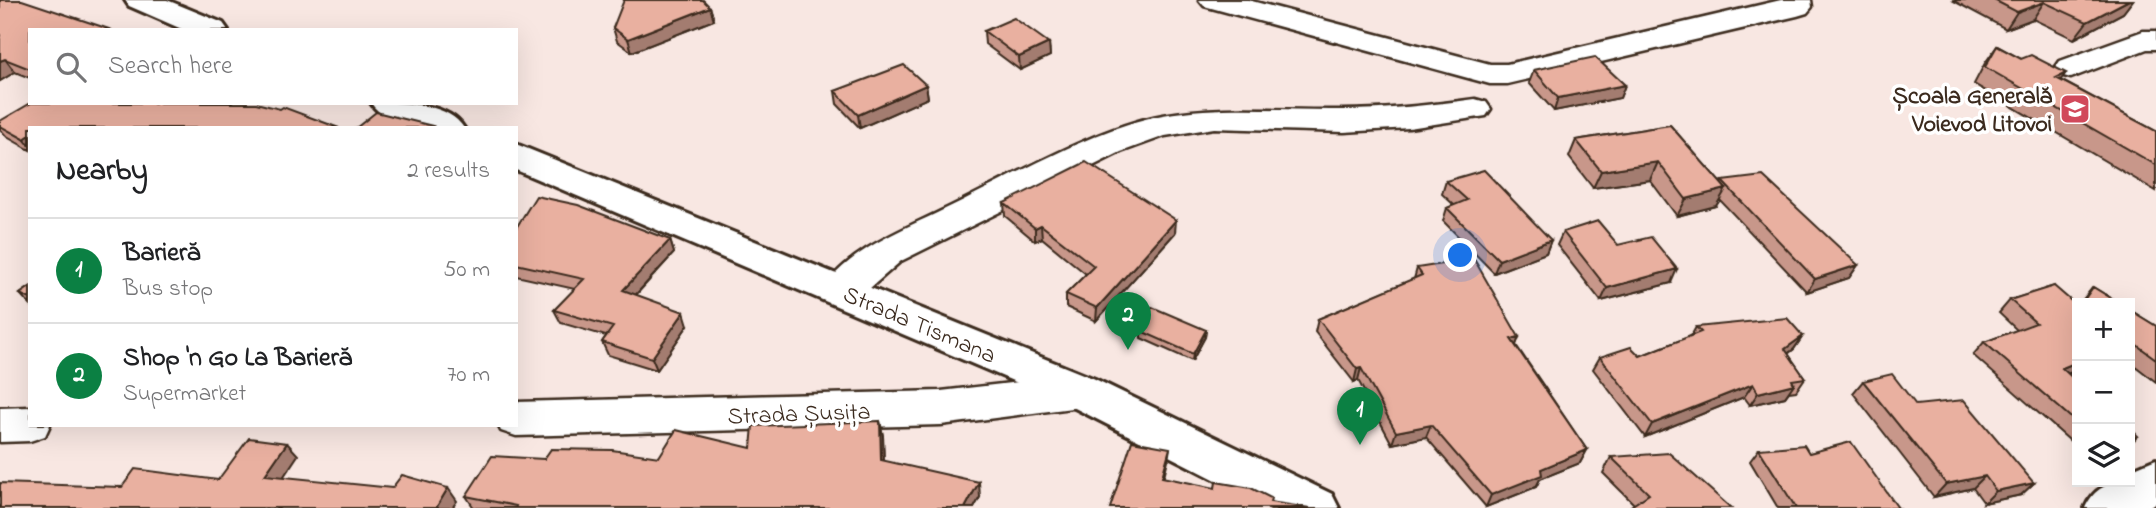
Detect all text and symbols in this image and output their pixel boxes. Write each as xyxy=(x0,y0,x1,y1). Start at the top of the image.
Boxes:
search box xyxy=(28,28,518,105)
icon: search xyxy=(52,48,90,86)
text: Search here xyxy=(108,48,233,86)
place label: Școala Generală Voievod Litovoi xyxy=(1893,80,2053,143)
school or university icon: Școala Generală Voievod Litovoi xyxy=(2058,92,2092,126)
text: Nearby xyxy=(56,150,148,194)
text: 2 results xyxy=(407,155,490,188)
text: Barieră xyxy=(123,235,200,273)
your location xyxy=(1443,238,1477,272)
text: 1 xyxy=(75,254,83,287)
text: 50 m xyxy=(443,254,490,287)
text: Bus stop xyxy=(123,273,213,306)
street label: Strada Tismana xyxy=(837,278,1001,374)
pin: 2 xyxy=(1105,292,1151,350)
map controls xyxy=(2072,298,2135,487)
button: + xyxy=(2072,298,2135,361)
text: Shop 'n Go La Barieră xyxy=(123,340,352,378)
text: 2 xyxy=(73,359,85,392)
text: 70 m xyxy=(447,359,490,392)
button: − xyxy=(2072,361,2135,424)
text: Supermarket xyxy=(123,378,246,411)
pin: 1 xyxy=(1337,387,1383,445)
street label: Strada Șușița xyxy=(727,396,871,435)
button: layers xyxy=(2072,424,2135,487)

